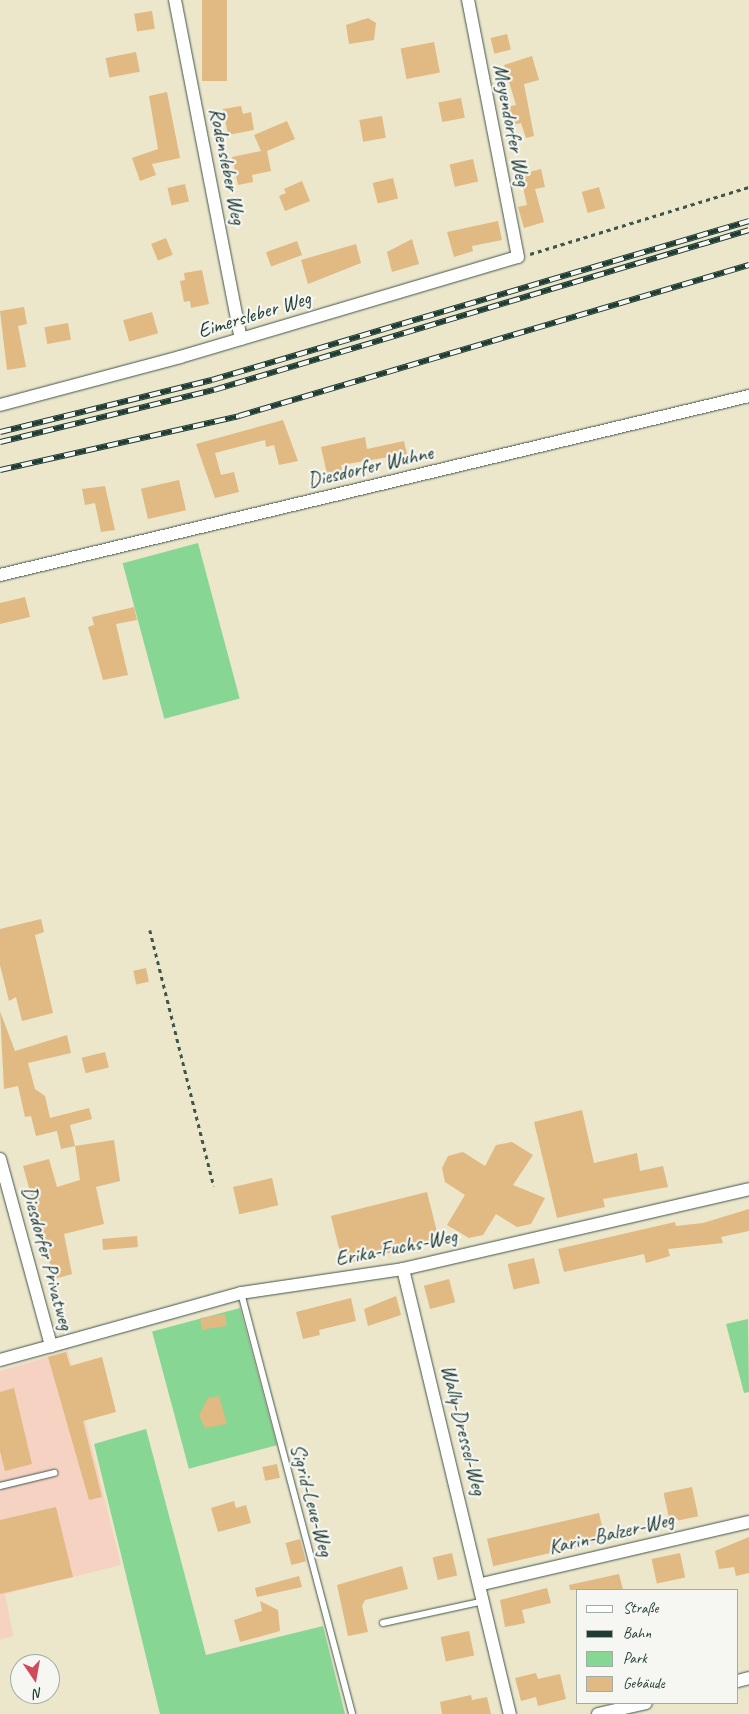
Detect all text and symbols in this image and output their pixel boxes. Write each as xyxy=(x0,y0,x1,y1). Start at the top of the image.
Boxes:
street label: Meyendorfer Weg xyxy=(488,62,536,188)
street label: Rodensleber Weg xyxy=(204,105,252,227)
street label: Eimersleber Weg xyxy=(194,285,314,343)
street label: Diesdorfer Wuhne xyxy=(305,439,435,493)
street label: Diesdorfer Privatweg xyxy=(17,1183,79,1333)
street label: Erika-Fuchs-Weg xyxy=(333,1223,459,1271)
street label: Wally-Dressel-Weg xyxy=(436,1362,492,1498)
street label: Sigrid-Leue-Weg xyxy=(285,1441,339,1559)
street label: Karin-Balzer-Weg xyxy=(546,1506,676,1560)
legend xyxy=(576,1589,739,1704)
text: Straße xyxy=(623,1599,658,1618)
text: Bahn xyxy=(623,1624,651,1643)
text: Park xyxy=(623,1649,647,1668)
north arrow xyxy=(10,1654,60,1704)
text: Gebäude xyxy=(623,1674,665,1693)
text: N xyxy=(32,1684,44,1702)

